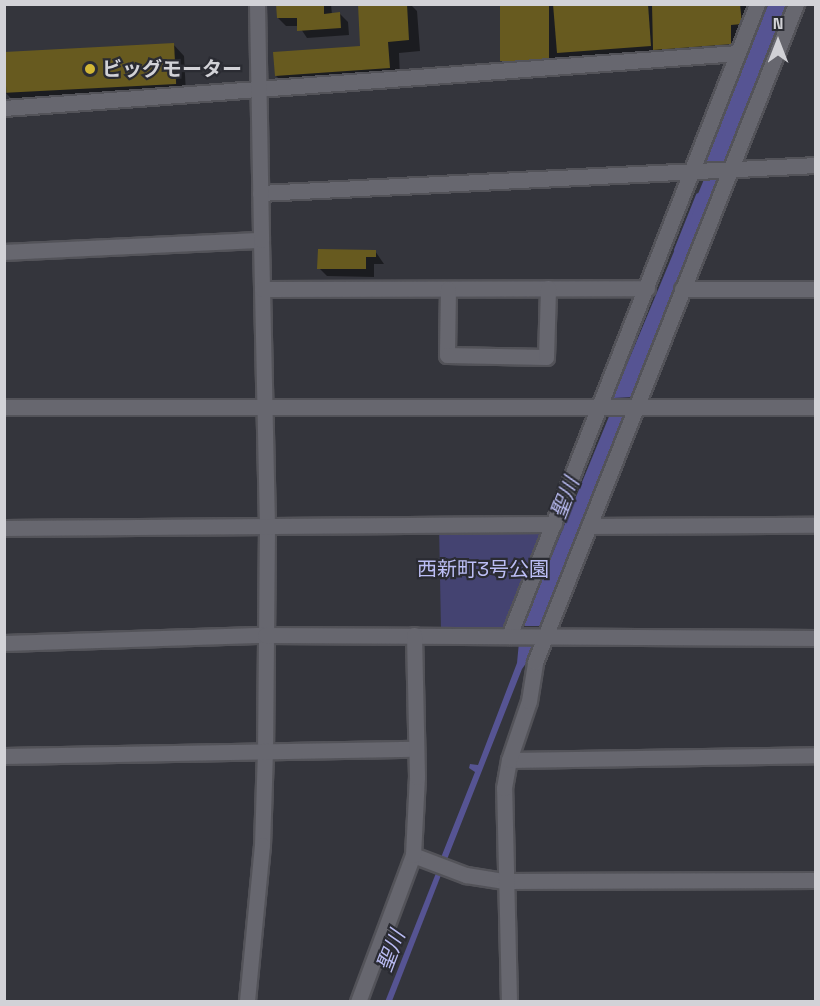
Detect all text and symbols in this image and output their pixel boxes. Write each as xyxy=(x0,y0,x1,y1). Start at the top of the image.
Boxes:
north arrow xyxy=(748,12,808,72)
text: N xyxy=(773,13,783,34)
place label: ビッグモーター xyxy=(102,57,242,81)
marker: ビッグモーター xyxy=(83,62,97,76)
water label: 聖川 xyxy=(546,474,584,522)
park label: 西新町3号公園 xyxy=(417,557,549,581)
water label: 聖川 xyxy=(372,927,410,975)

